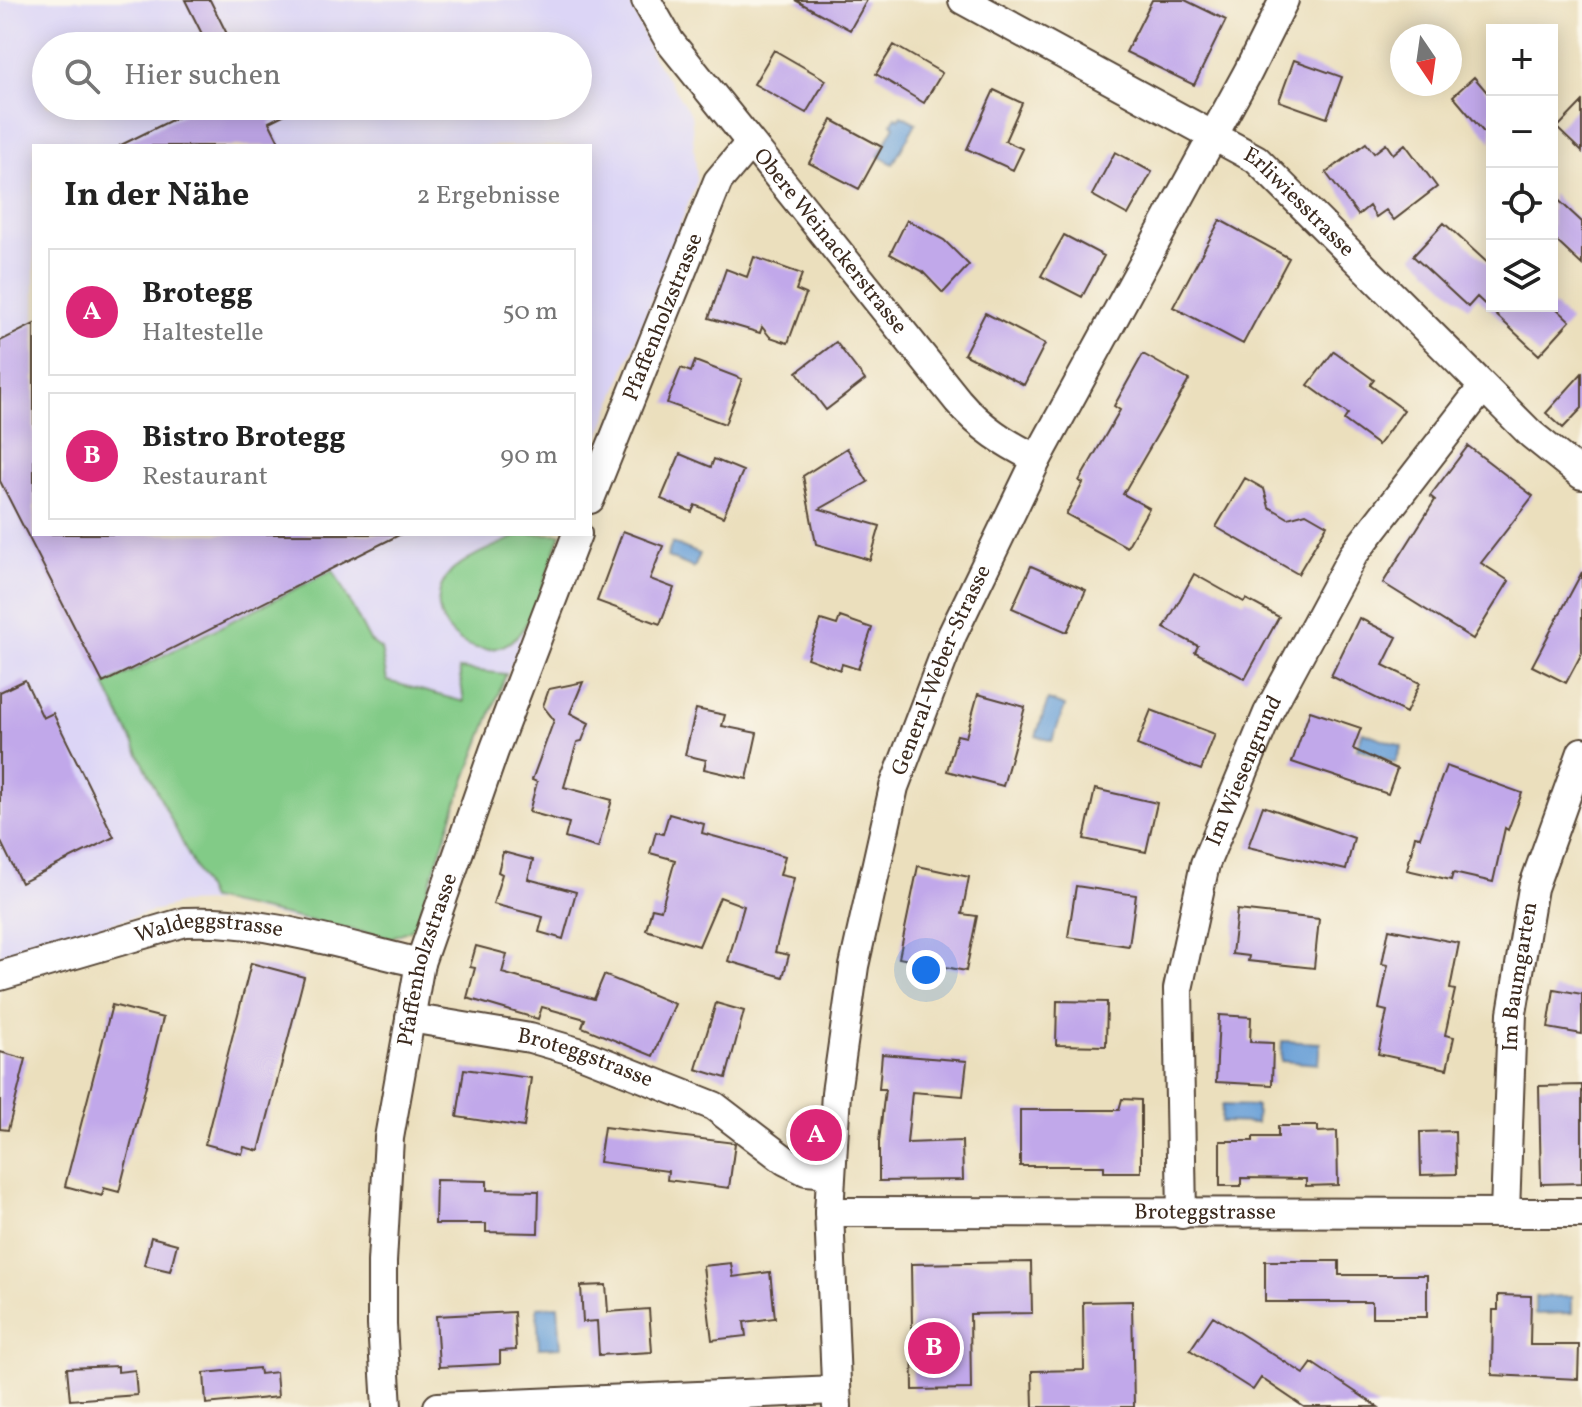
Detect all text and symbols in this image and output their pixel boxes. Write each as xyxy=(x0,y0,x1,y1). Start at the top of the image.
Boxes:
north arrow xyxy=(1390,24,1462,96)
map controls xyxy=(1486,24,1558,312)
button: + xyxy=(1486,24,1558,96)
search box xyxy=(32,32,592,120)
icon: search xyxy=(60,54,104,98)
text: Hier suchen xyxy=(124,55,281,97)
button: − xyxy=(1486,96,1558,168)
street label: Erliwiesstrasse xyxy=(1238,140,1361,264)
street label: Obere Weinackerstrasse xyxy=(746,142,914,341)
button: locate xyxy=(1486,168,1558,240)
text: In der Nähe xyxy=(64,173,249,220)
text: 2 Ergebnisse xyxy=(417,178,560,214)
street label: Pfaffenholzstrasse xyxy=(616,229,711,406)
button: layers xyxy=(1486,240,1558,312)
text: Brotegg xyxy=(142,273,253,315)
text: A xyxy=(83,294,101,330)
text: 50 m xyxy=(502,294,558,330)
text: Haltestelle xyxy=(142,315,264,351)
text: Bistro Brotegg xyxy=(142,417,346,459)
text: B xyxy=(83,438,101,474)
text: 90 m xyxy=(500,438,558,474)
text: Restaurant xyxy=(142,459,268,495)
street label: General-Weber-Strasse xyxy=(884,560,999,780)
street label: Im Wiesengrund xyxy=(1199,690,1290,851)
street label: Pfaffenholzstrasse xyxy=(390,869,466,1049)
street label: Im Baumgarten xyxy=(1495,900,1546,1052)
street label: Waldeggstrasse xyxy=(131,906,285,951)
your location xyxy=(906,950,946,990)
street label: Broteggstrasse xyxy=(515,1021,657,1096)
pin: A xyxy=(790,1105,842,1165)
street label: Broteggstrasse xyxy=(1134,1197,1276,1228)
pin: B xyxy=(908,1318,960,1378)

